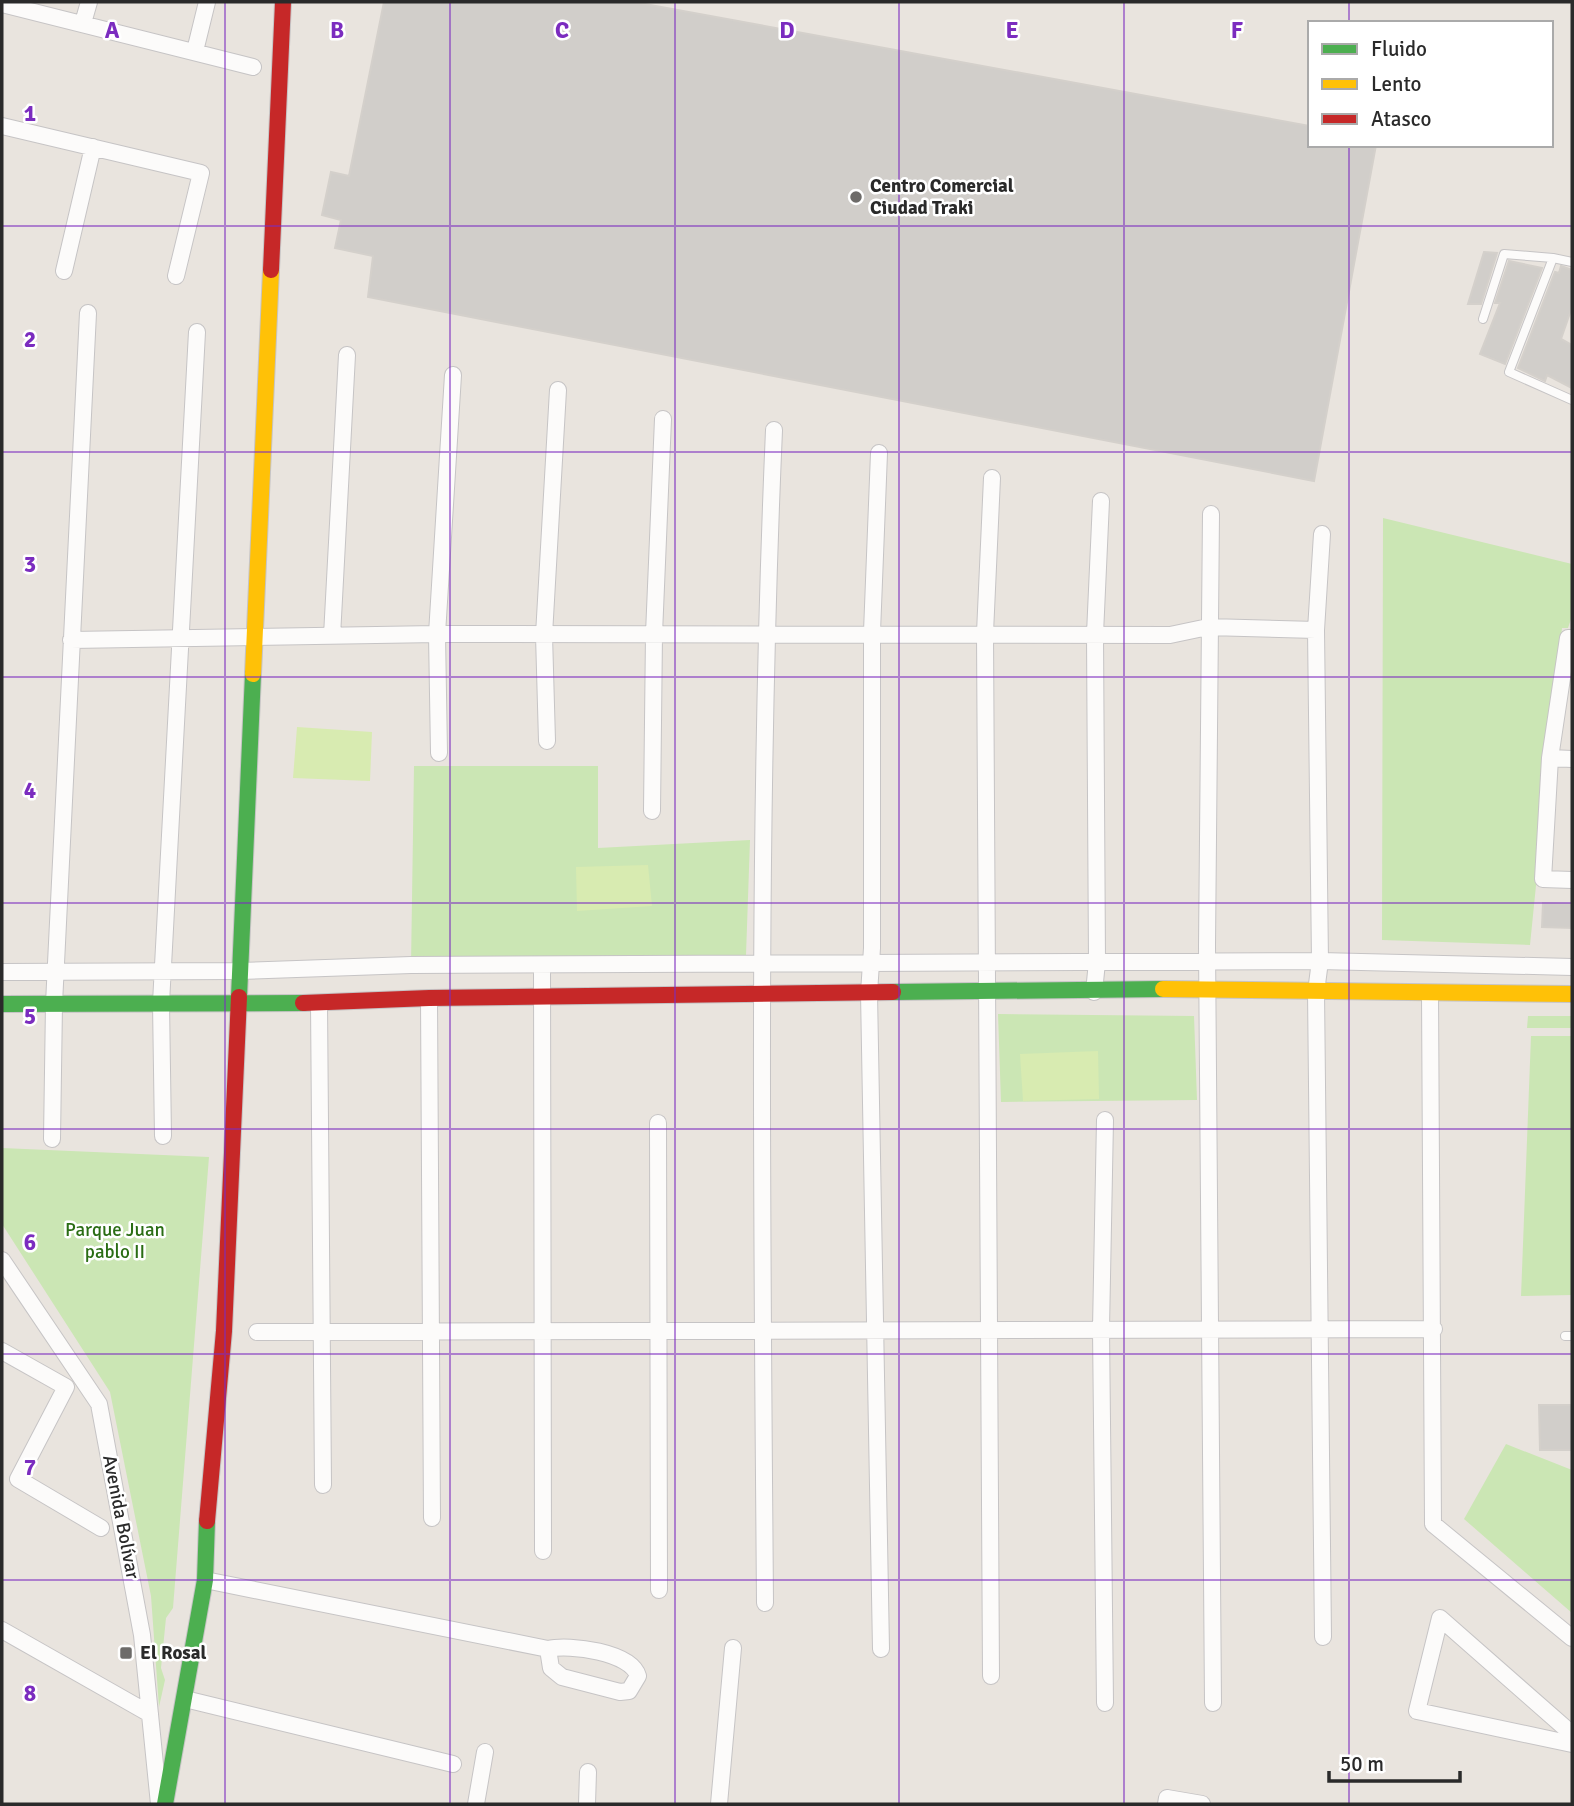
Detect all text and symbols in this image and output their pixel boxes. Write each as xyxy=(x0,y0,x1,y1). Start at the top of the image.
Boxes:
text: A xyxy=(105,16,120,45)
text: B xyxy=(330,16,344,45)
text: C xyxy=(555,16,569,45)
text: D xyxy=(779,16,795,45)
text: E xyxy=(1005,16,1019,45)
text: F xyxy=(1231,16,1243,45)
legend xyxy=(1308,21,1553,147)
text: Fluido xyxy=(1371,36,1427,62)
text: Lento xyxy=(1371,71,1421,97)
text: 1 xyxy=(24,99,36,128)
text: Atasco xyxy=(1371,106,1431,132)
place label: Centro Comercial Ciudad Traki xyxy=(870,174,1014,220)
marker: Centro Comercial Ciudad Traki xyxy=(848,189,864,205)
text: 2 xyxy=(24,325,36,354)
text: 3 xyxy=(24,550,36,579)
text: 4 xyxy=(24,776,36,805)
text: 5 xyxy=(24,1002,36,1031)
park label: Parque Juan pablo II xyxy=(65,1218,165,1264)
text: 6 xyxy=(24,1228,36,1257)
text: 7 xyxy=(24,1453,36,1482)
street label: Avenida Bolívar xyxy=(97,1453,145,1581)
place label: El Rosal xyxy=(140,1641,206,1665)
marker: El Rosal xyxy=(118,1645,134,1661)
text: 8 xyxy=(24,1679,36,1708)
scale bar xyxy=(1329,1740,1460,1784)
text: 50 m xyxy=(1340,1751,1384,1777)

